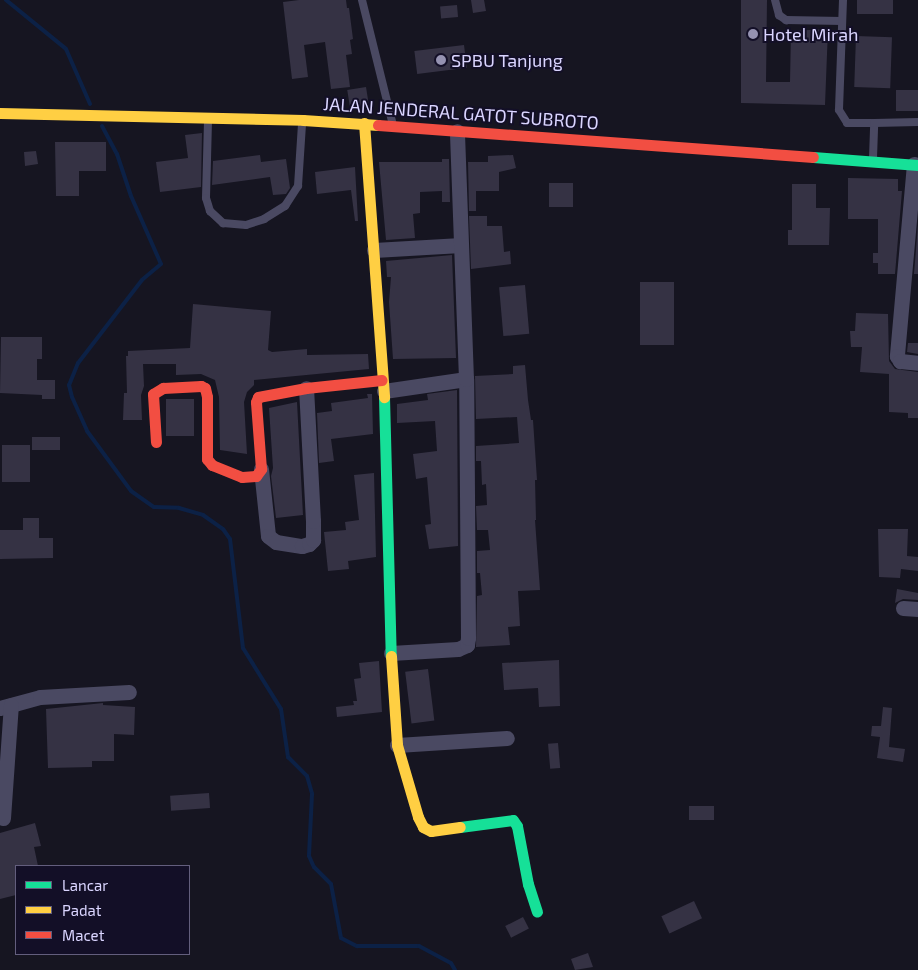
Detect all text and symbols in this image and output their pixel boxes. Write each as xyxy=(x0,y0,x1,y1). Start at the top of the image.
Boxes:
place label: Hotel Mirah xyxy=(763,23,859,45)
marker: Hotel Mirah xyxy=(747,28,759,40)
place label: SPBU Tanjung xyxy=(451,49,563,71)
marker: SPBU Tanjung xyxy=(435,54,447,66)
street label: JALAN JENDERAL GATOT SUBROTO xyxy=(322,93,600,133)
legend xyxy=(15,865,190,955)
text: Lancar xyxy=(62,876,108,894)
text: Padat xyxy=(62,901,102,919)
text: Macet xyxy=(62,926,104,944)

